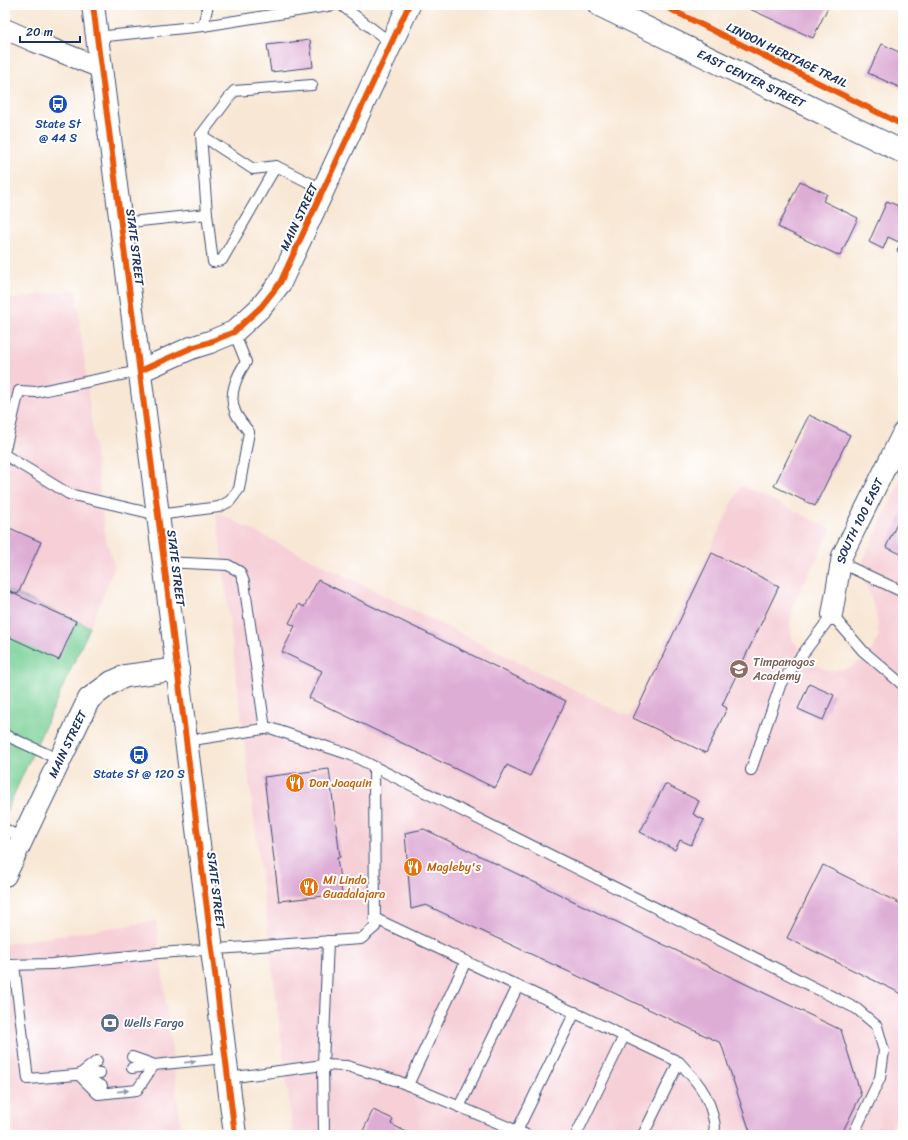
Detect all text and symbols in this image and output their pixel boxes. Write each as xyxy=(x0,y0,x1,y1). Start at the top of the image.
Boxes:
street label: LINDON HERITAGE TRAIL xyxy=(722,16,852,94)
scale bar xyxy=(20,18,80,44)
text: 20 m xyxy=(26,21,53,43)
street label: EAST CENTER STREET xyxy=(693,43,810,115)
bus stop icon: State St @ 44 S xyxy=(47,93,69,115)
place label: State St @ 44 S xyxy=(35,113,82,149)
street label: MAIN STREET xyxy=(274,179,325,255)
street label: STATE STREET xyxy=(119,207,151,288)
street label: SOUTH 100 EAST xyxy=(830,474,890,565)
street label: STATE STREET xyxy=(160,528,192,609)
place label: Timpanogos Academy xyxy=(752,651,815,687)
school or university icon: Timpanogos Academy xyxy=(728,658,750,680)
street label: MAIN STREET xyxy=(42,706,93,782)
bus stop icon: State St @ 120 S xyxy=(128,744,150,766)
place label: State St @ 120 S xyxy=(93,763,185,785)
restaurant icon: Don Joaquin xyxy=(284,772,306,794)
place label: Don Joaquin xyxy=(309,772,372,794)
street label: STATE STREET xyxy=(200,850,232,931)
restaurant icon: Magleby's xyxy=(402,856,424,878)
place label: Magleby's xyxy=(427,856,482,878)
place label: Mi Lindo Guadalajara xyxy=(323,869,385,905)
restaurant icon: Mi Lindo Guadalajara xyxy=(298,876,320,898)
bank icon: Wells Fargo xyxy=(99,1012,121,1034)
place label: Wells Fargo xyxy=(124,1012,184,1034)
one-way arrow xyxy=(184,1058,196,1065)
one-way arrow xyxy=(117,1088,129,1094)

